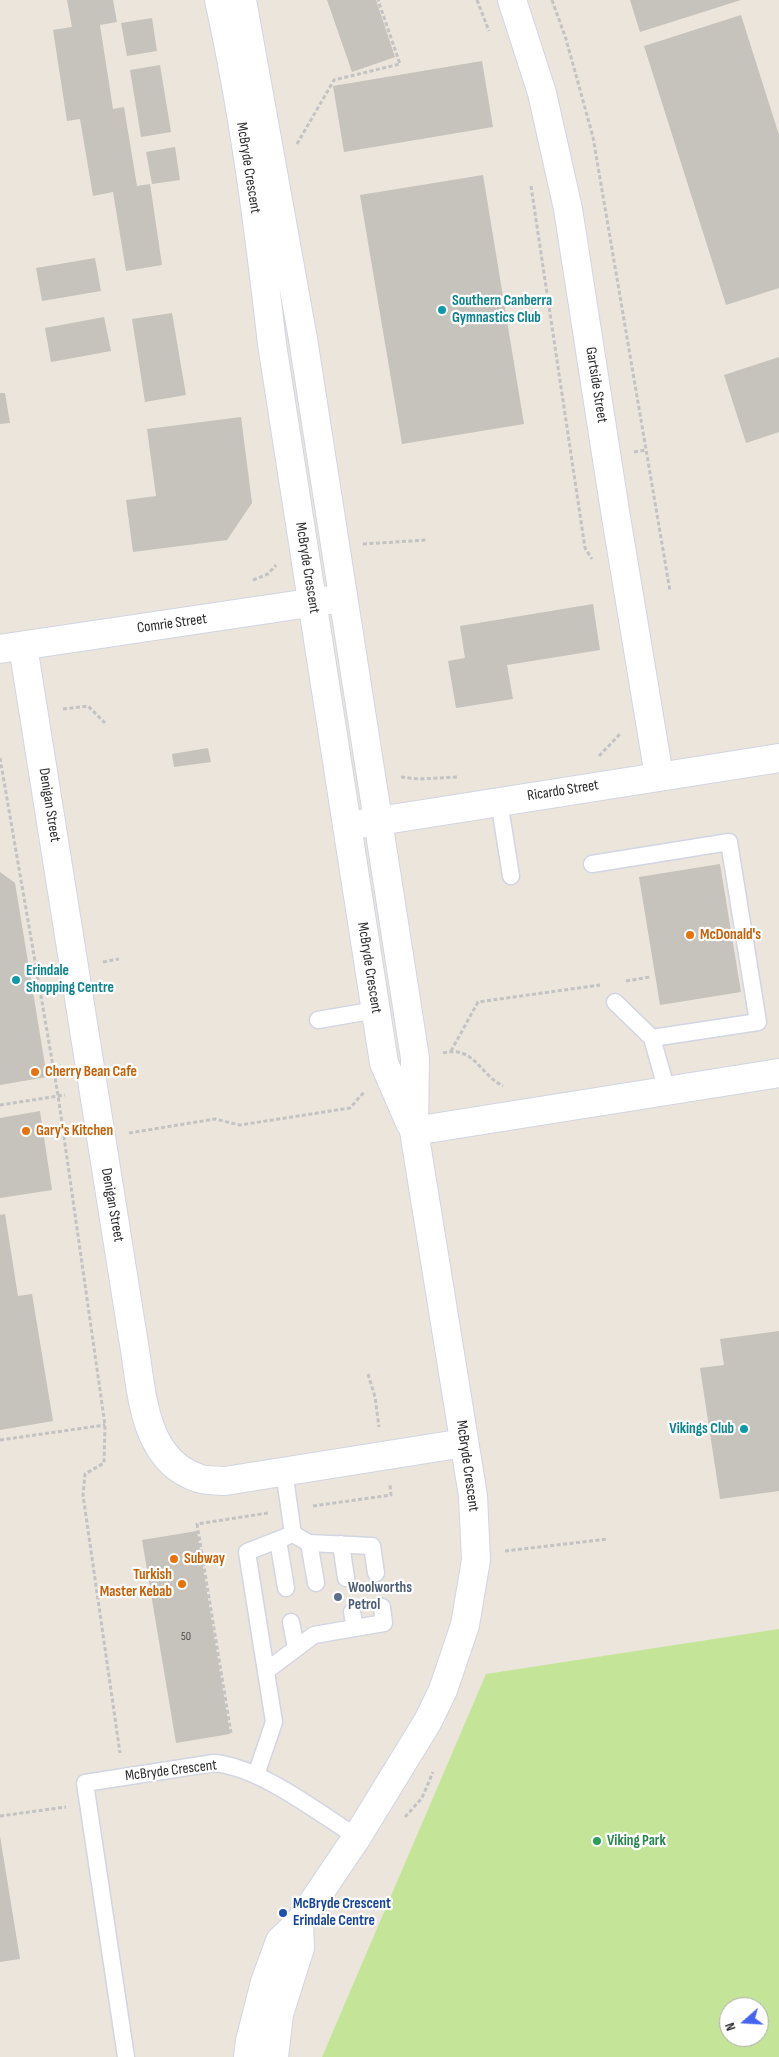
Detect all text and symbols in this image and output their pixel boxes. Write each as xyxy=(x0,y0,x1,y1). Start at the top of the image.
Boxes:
street label: McBryde Crescent xyxy=(232,121,264,215)
place label: Southern Canberra Gymnastics Club xyxy=(452,292,552,327)
marker: Southern Canberra Gymnastics Club xyxy=(436,304,448,316)
street label: Gartside Street xyxy=(581,346,611,424)
street label: McBryde Crescent xyxy=(291,521,323,615)
street label: Comrie Street xyxy=(136,610,208,638)
street label: Denigan Street xyxy=(34,767,64,843)
street label: Ricardo Street xyxy=(526,776,600,806)
street label: McBryde Crescent xyxy=(353,921,385,1015)
place label: McDonald's xyxy=(700,926,761,944)
marker: McDonald's xyxy=(684,929,696,941)
place label: Erindale Shopping Centre xyxy=(26,962,114,997)
marker: Erindale Shopping Centre xyxy=(10,974,22,986)
place label: Cherry Bean Cafe xyxy=(45,1063,137,1081)
marker: Cherry Bean Cafe xyxy=(29,1066,41,1078)
place label: Gary's Kitchen xyxy=(36,1122,113,1140)
marker: Gary's Kitchen xyxy=(20,1125,32,1137)
street label: Denigan Street xyxy=(97,1167,127,1243)
street label: McBryde Crescent xyxy=(452,1419,482,1513)
place label: Vikings Club xyxy=(669,1420,734,1438)
marker: Vikings Club xyxy=(738,1423,750,1435)
place label: Subway xyxy=(184,1550,225,1568)
marker: Subway xyxy=(168,1553,180,1565)
place label: Turkish Master Kebab xyxy=(100,1566,172,1601)
marker: Turkish Master Kebab xyxy=(176,1578,188,1590)
place label: Woolworths Petrol xyxy=(348,1579,412,1614)
marker: Woolworths Petrol xyxy=(332,1591,344,1603)
house number: 50 xyxy=(181,1630,191,1644)
street label: McBryde Crescent xyxy=(124,1756,218,1786)
place label: Viking Park xyxy=(607,1832,666,1850)
marker: Viking Park xyxy=(591,1835,603,1847)
place label: McBryde Crescent Erindale Centre xyxy=(293,1895,391,1930)
marker: McBryde Crescent Erindale Centre xyxy=(277,1907,289,1919)
north arrow xyxy=(719,1997,769,2047)
text: N xyxy=(721,2020,740,2033)

